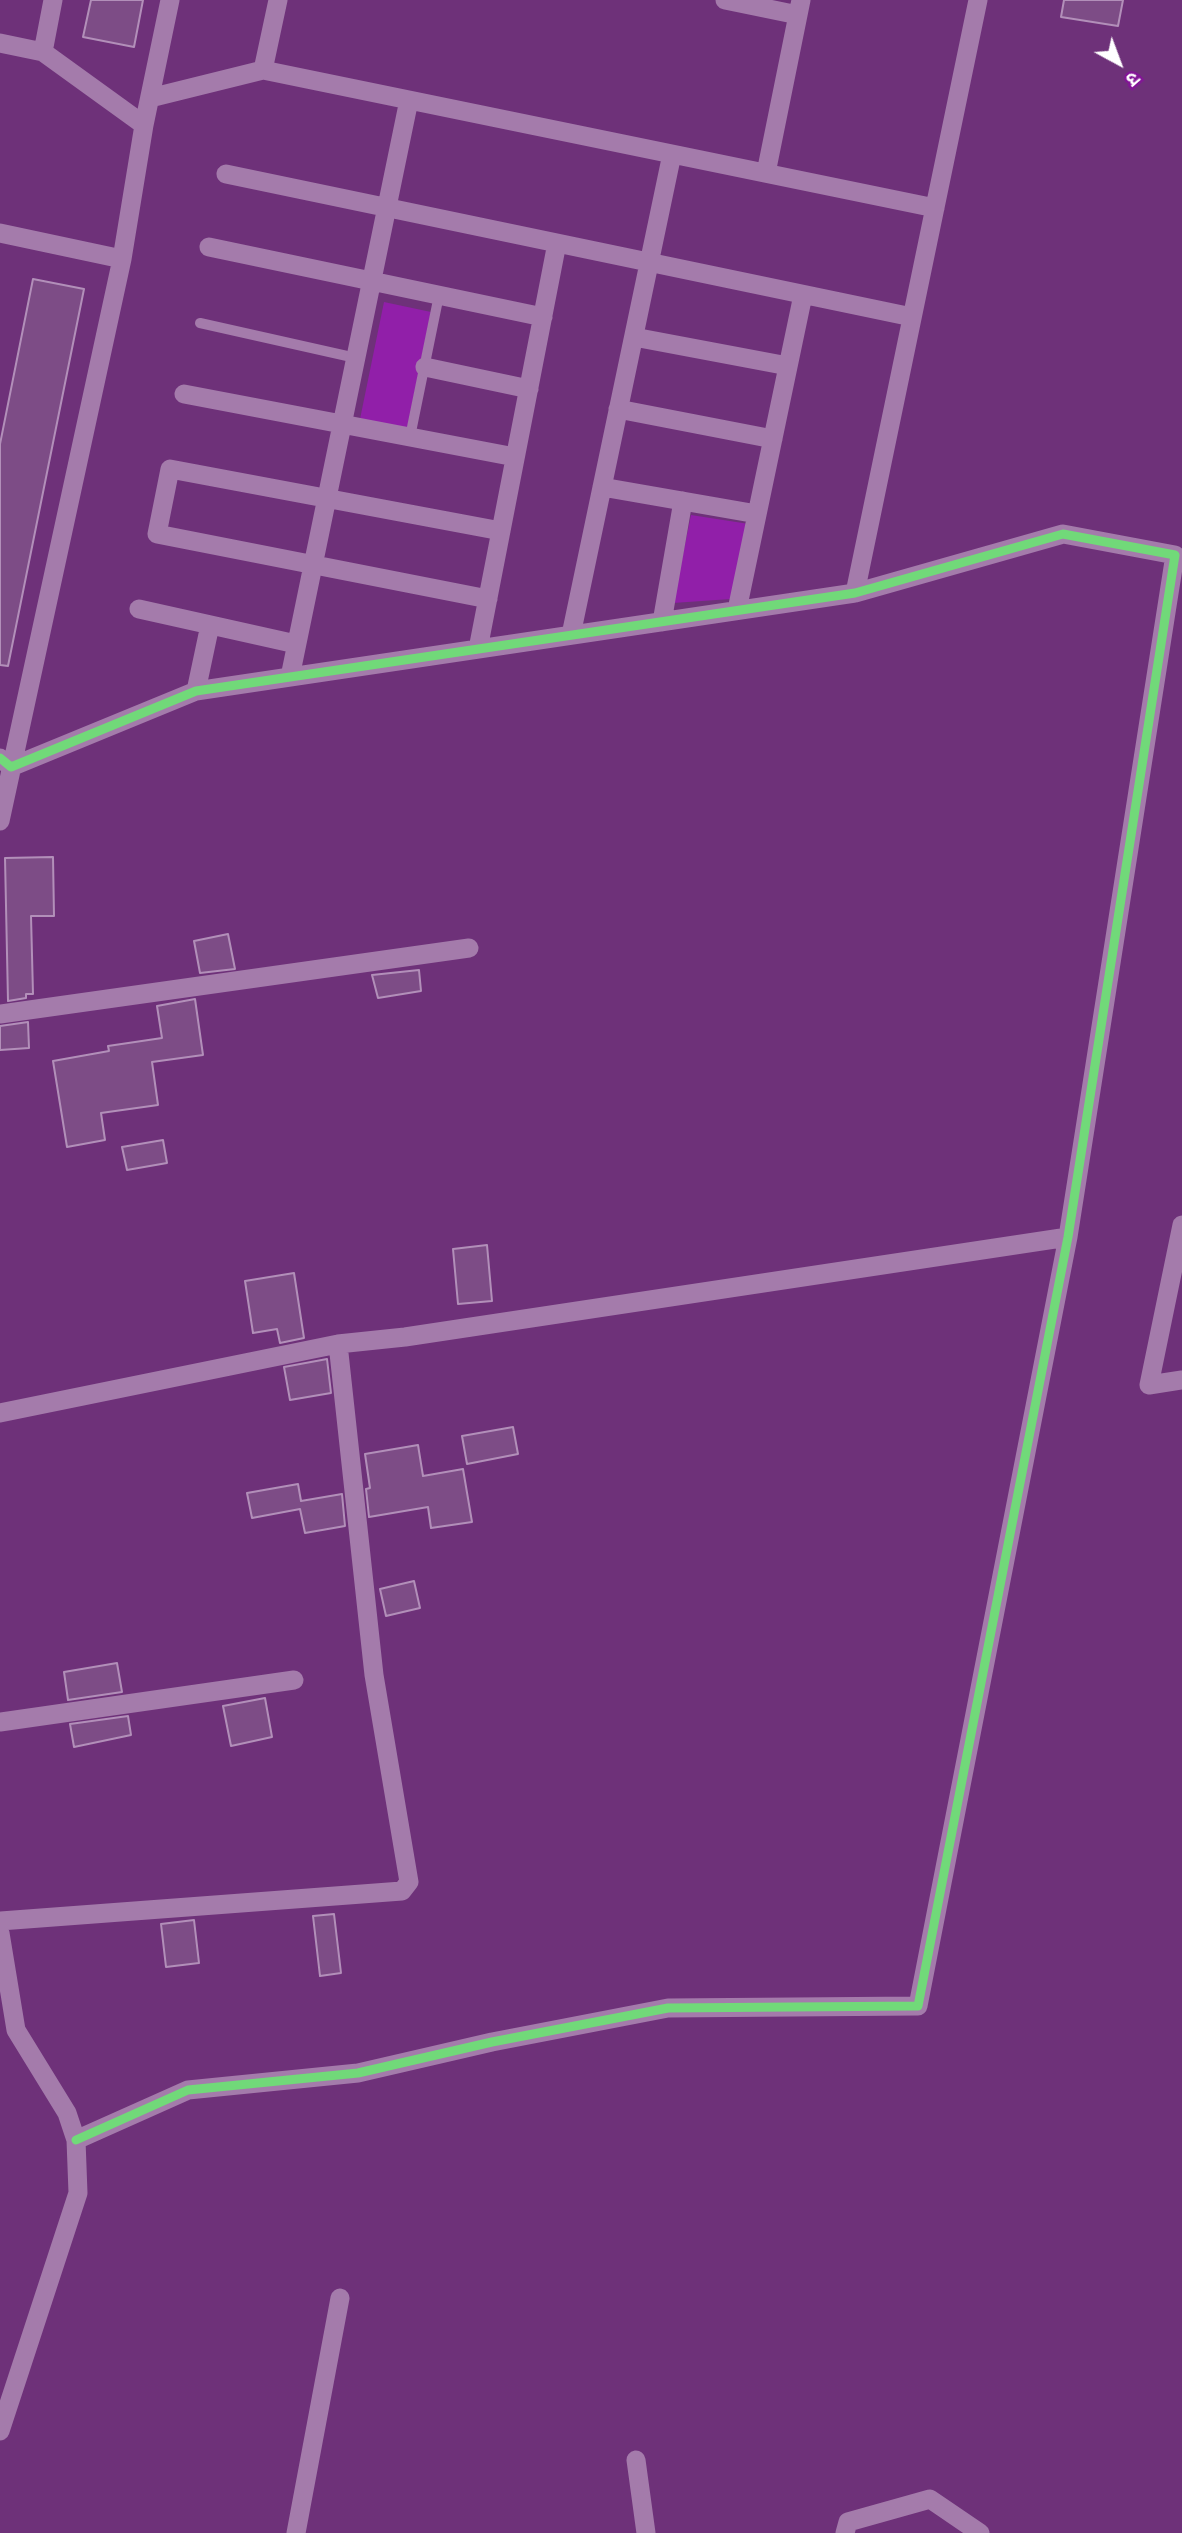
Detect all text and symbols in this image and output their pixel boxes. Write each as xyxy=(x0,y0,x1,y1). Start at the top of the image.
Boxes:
north arrow xyxy=(1084,28,1154,98)
text: उ xyxy=(1121,67,1145,92)

